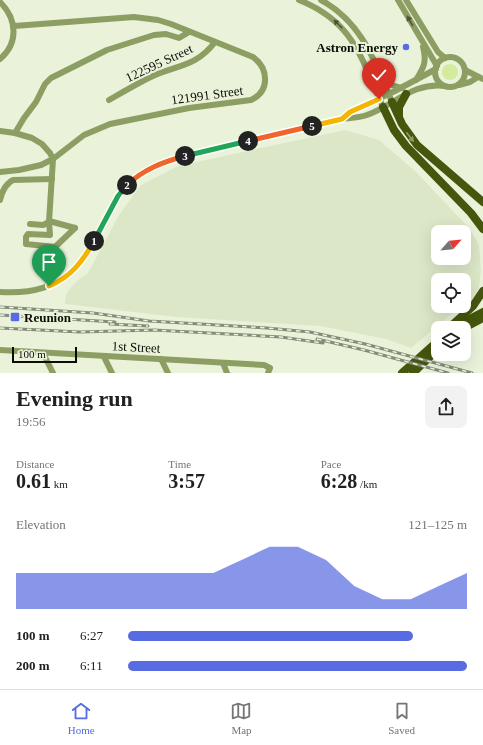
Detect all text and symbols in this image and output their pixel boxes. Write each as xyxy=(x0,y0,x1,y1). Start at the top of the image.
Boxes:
one-way arrow xyxy=(407,15,414,27)
one-way arrow xyxy=(333,19,343,29)
place label: Astron Energy xyxy=(316,40,398,55)
street label: 122595 Street xyxy=(123,41,195,85)
marker: Astron Energy xyxy=(401,42,411,52)
pin xyxy=(362,58,396,99)
icon: check xyxy=(368,64,390,86)
street label: 121991 Street xyxy=(170,82,244,107)
pin: 5 xyxy=(302,116,322,136)
text: 5 xyxy=(309,120,315,132)
pin: 4 xyxy=(238,131,258,151)
one-way arrow xyxy=(406,131,414,142)
text: 4 xyxy=(245,135,251,147)
pin: 3 xyxy=(175,146,195,166)
text: 3 xyxy=(182,150,188,162)
pin: 2 xyxy=(117,175,137,195)
text: 2 xyxy=(124,179,130,191)
north arrow xyxy=(431,225,471,265)
map controls xyxy=(431,225,471,361)
pin: 1 xyxy=(84,231,104,251)
text: 1 xyxy=(91,235,97,247)
pin xyxy=(32,245,66,286)
icon: arrive xyxy=(38,251,60,273)
button: locate xyxy=(431,273,471,313)
place label: Reunion xyxy=(24,310,72,325)
marker: Reunion xyxy=(9,311,21,323)
button: layers xyxy=(431,321,471,361)
street label: 1st Street xyxy=(111,338,161,356)
scale bar xyxy=(12,345,77,364)
text: 100 m xyxy=(18,348,46,360)
text: Evening run xyxy=(16,386,133,411)
button: share xyxy=(425,386,467,428)
text: 19:56 xyxy=(16,414,46,429)
text: Distance xyxy=(16,458,54,470)
text: Time xyxy=(168,458,191,470)
text: Pace xyxy=(321,458,341,470)
text: 0.61 xyxy=(16,470,51,492)
text: 3:57 xyxy=(168,470,205,492)
text: 6:28 xyxy=(321,470,357,492)
text: km xyxy=(51,478,68,490)
text: /km xyxy=(357,478,377,490)
text: Elevation xyxy=(16,517,66,532)
text: 121–125 m xyxy=(408,517,467,532)
text: 100 m xyxy=(16,628,50,643)
text: 6:27 xyxy=(80,628,103,643)
text: 200 m xyxy=(16,658,50,673)
text: 6:11 xyxy=(80,658,103,673)
tab: Home xyxy=(68,700,95,736)
tab: Map xyxy=(230,700,252,736)
tab: Saved xyxy=(388,700,415,736)

